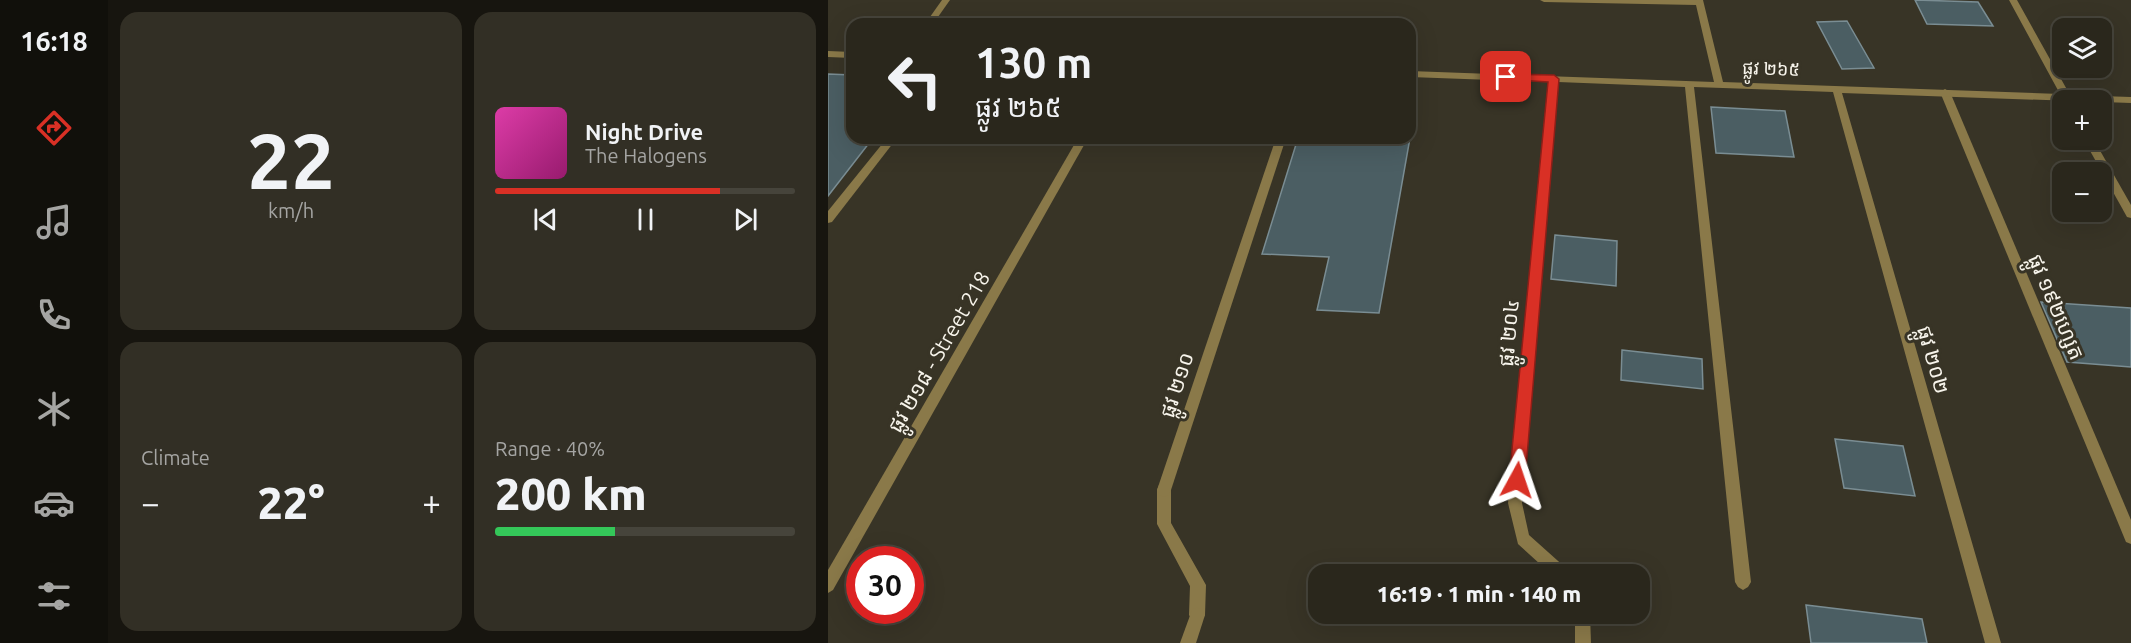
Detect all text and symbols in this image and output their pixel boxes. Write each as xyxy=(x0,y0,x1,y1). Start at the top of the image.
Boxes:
map controls xyxy=(2052,18,2112,222)
button: layers xyxy=(2052,18,2112,78)
text: 16:18 xyxy=(20,26,88,56)
text: 130 m xyxy=(975,39,1092,86)
icon: left xyxy=(876,42,954,120)
pin xyxy=(1480,51,1531,102)
street label: ផ្លូវ ២៦៥ xyxy=(1742,57,1800,86)
icon: arrive xyxy=(1489,60,1522,93)
button: + xyxy=(2052,90,2112,150)
text: ផ្លូវ ២៦៥ xyxy=(975,92,1062,122)
icon: directions xyxy=(33,107,75,149)
text: 22 xyxy=(247,116,335,204)
text: Night Drive xyxy=(585,119,703,144)
text: The Halogens xyxy=(585,144,707,167)
button: − xyxy=(2052,162,2112,222)
text: km/h xyxy=(268,199,314,222)
icon: music xyxy=(33,201,75,243)
icon: previous xyxy=(529,203,562,236)
icon: pause xyxy=(629,203,662,236)
icon: next xyxy=(729,203,762,236)
street label: ផ្លូវ ១៩២ហ្សេត xyxy=(2016,250,2090,366)
street label: ផ្លូវ ២១៨ - Street 218 xyxy=(882,267,1001,440)
icon: phone xyxy=(33,294,75,336)
street label: ផ្លូវ ២០៤ xyxy=(1493,298,1531,368)
street label: ផ្លូវ ២០២ xyxy=(1905,323,1955,399)
street label: ផ្លូវ ២១០ xyxy=(1154,349,1206,423)
icon: climate xyxy=(33,388,75,430)
text: Range · 40% xyxy=(495,437,605,460)
text: Climate xyxy=(141,446,210,469)
position arrow xyxy=(1485,448,1549,512)
text: 200 km xyxy=(495,468,647,519)
text: 22° xyxy=(257,477,325,528)
icon: car xyxy=(33,482,75,524)
text: − xyxy=(141,484,160,521)
text: + xyxy=(422,484,441,521)
speed limit sign: 30 xyxy=(846,546,924,624)
icon: filters xyxy=(33,575,75,617)
text: 16:19 · 1 min · 140 m xyxy=(1377,581,1581,606)

